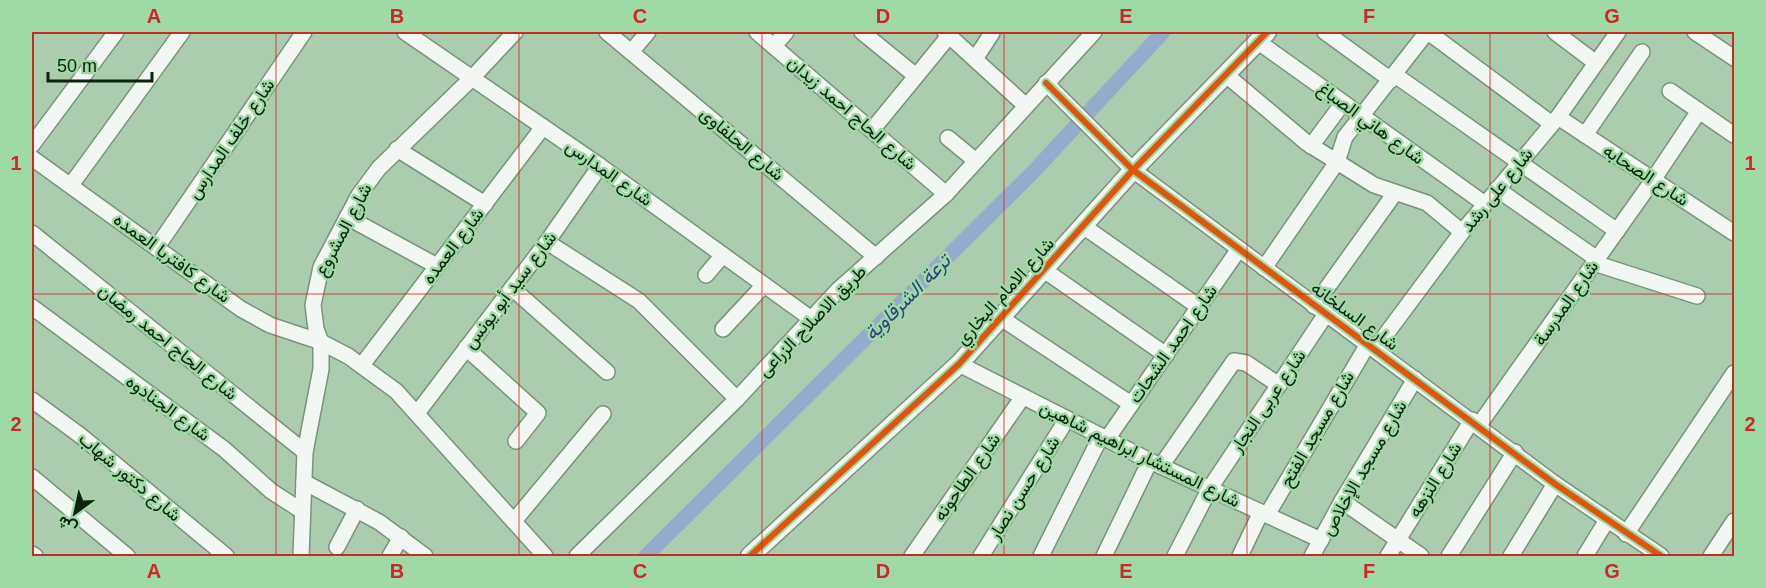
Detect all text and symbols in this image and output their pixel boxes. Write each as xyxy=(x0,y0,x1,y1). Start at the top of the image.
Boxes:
text: A xyxy=(147,5,161,27)
text: B xyxy=(390,5,404,27)
text: C xyxy=(633,5,647,27)
text: D xyxy=(876,5,890,27)
text: E xyxy=(1119,5,1133,27)
text: F xyxy=(1363,5,1375,27)
text: G xyxy=(1604,5,1620,27)
scale bar xyxy=(48,45,152,83)
street label: شارع الحاج احمد زيدان xyxy=(782,52,920,176)
text: 50 m xyxy=(57,56,97,76)
street label: شارع خلف المدارس xyxy=(184,75,280,204)
street label: شارع هاني الصباغ xyxy=(1311,78,1428,172)
street label: شارع الحلفاوى xyxy=(695,103,788,186)
street label: شارع المدارس xyxy=(561,136,656,212)
street label: شارع الصحابه xyxy=(1599,140,1692,212)
street label: شارع على رشد xyxy=(1457,144,1538,237)
text: 1 xyxy=(10,152,22,174)
text: 1 xyxy=(1744,152,1756,174)
street label: شارع المشروع xyxy=(310,180,378,281)
street label: شارع العمده xyxy=(418,204,489,289)
street label: شارع كافتريا العمده xyxy=(109,209,234,308)
street label: شارع سيد أبو يونس xyxy=(460,228,562,354)
street label: شارع الامام البخاري xyxy=(952,233,1062,352)
water label: ترعة الشرقاوية xyxy=(860,248,957,346)
street label: شارع المدرسة xyxy=(1529,257,1604,350)
street label: طريق الاصلاح الزراعى xyxy=(754,261,872,382)
street label: شارع السلخانه xyxy=(1306,278,1403,356)
street label: شارع الحاج احمد رمضان xyxy=(93,280,241,406)
street label: شارع احمد الشحات xyxy=(1125,281,1223,408)
street label: شارع عربى النجار xyxy=(1226,346,1311,458)
street label: شارع مسجد الفتح xyxy=(1276,368,1360,491)
street label: شارع الجنادوه xyxy=(121,371,214,447)
street label: شارع المستشار ابراهيم شاهين xyxy=(1036,397,1243,513)
street label: شارع مسجد الإخلاص xyxy=(1317,397,1413,540)
text: 2 xyxy=(10,413,22,435)
text: 2 xyxy=(1744,413,1756,435)
street label: شارع دكتور شهاب xyxy=(74,429,185,527)
street label: شارع الطاحونه xyxy=(930,430,1006,526)
street label: شارع حسن نصار xyxy=(984,433,1065,545)
street label: شارع النزهه xyxy=(1404,439,1467,522)
north arrow xyxy=(45,483,105,543)
text: ش xyxy=(54,512,80,538)
text: A xyxy=(147,560,161,582)
text: B xyxy=(390,560,404,582)
text: C xyxy=(633,560,647,582)
text: D xyxy=(876,560,890,582)
text: E xyxy=(1119,560,1133,582)
text: F xyxy=(1363,560,1375,582)
text: G xyxy=(1604,560,1620,582)

